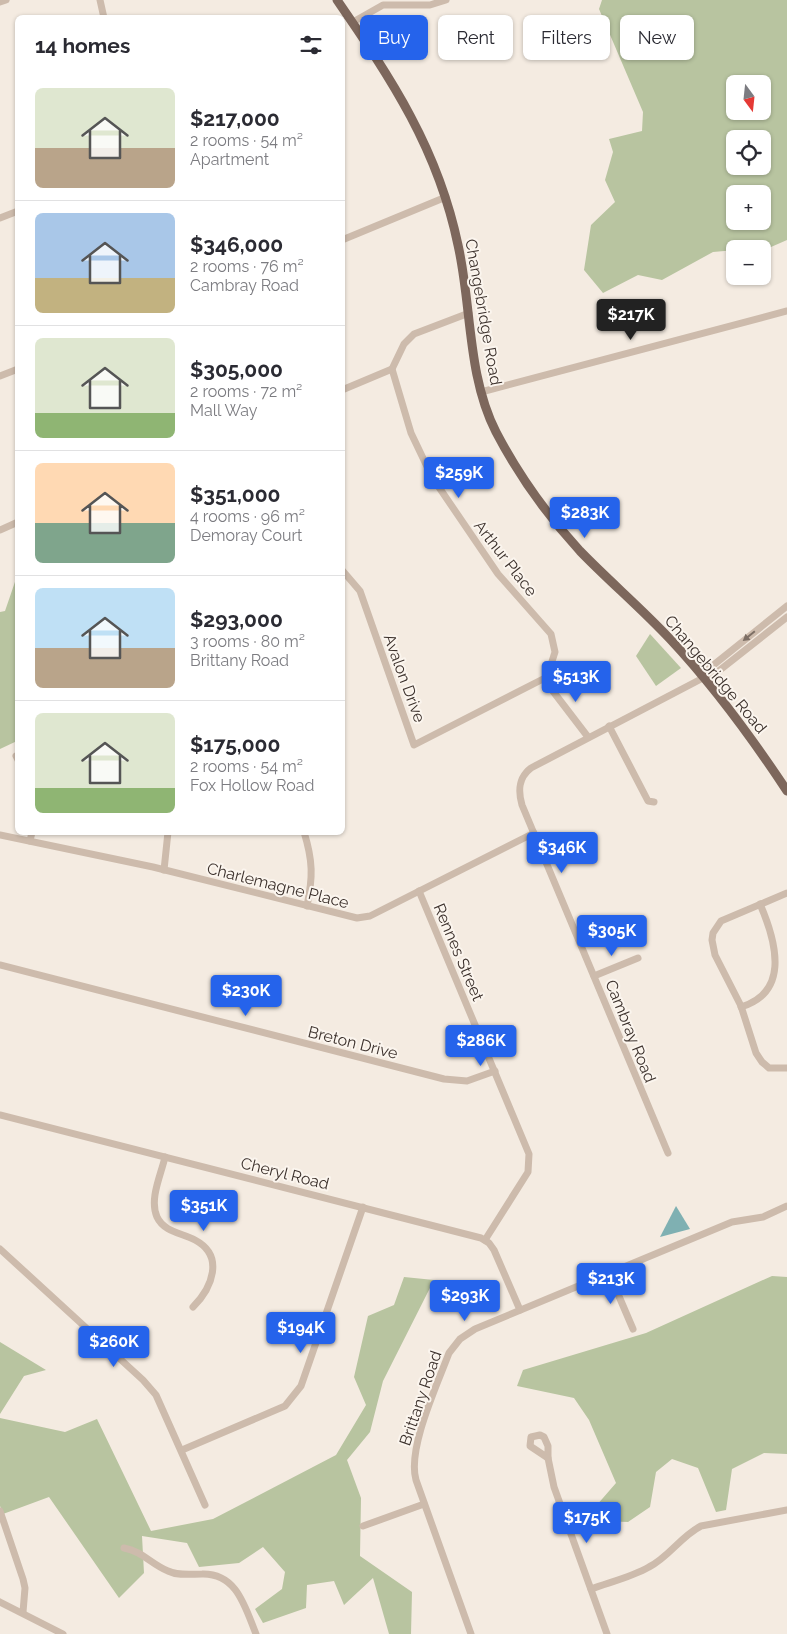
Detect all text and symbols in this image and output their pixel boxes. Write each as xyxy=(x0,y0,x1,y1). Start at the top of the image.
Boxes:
chip: Buy xyxy=(360,15,428,60)
chip: Rent xyxy=(438,15,513,60)
chip: Filters xyxy=(523,15,610,60)
chip: New xyxy=(620,15,694,60)
icon: filters xyxy=(297,31,325,59)
text: 14 homes xyxy=(35,33,130,58)
north arrow xyxy=(726,75,771,120)
map controls xyxy=(726,75,771,285)
text: $217,000 xyxy=(190,106,280,131)
icon: home xyxy=(75,108,135,168)
button: locate xyxy=(726,130,771,175)
text: 2 rooms · 54 m² xyxy=(190,131,303,150)
text: Apartment xyxy=(190,150,269,169)
button: + xyxy=(726,185,771,230)
text: $346,000 xyxy=(190,232,283,257)
icon: home xyxy=(75,233,135,293)
street label: Changebridge Road xyxy=(461,237,506,387)
button: − xyxy=(726,240,771,285)
text: 2 rooms · 76 m² xyxy=(190,257,304,276)
text: Cambray Road xyxy=(190,276,299,295)
pin: $217K xyxy=(596,298,666,341)
text: $217K xyxy=(608,305,654,324)
text: $305,000 xyxy=(190,357,283,382)
icon: home xyxy=(75,358,135,418)
text: 2 rooms · 72 m² xyxy=(190,382,302,401)
text: Mall Way xyxy=(190,401,257,420)
pin: $259K xyxy=(424,456,494,499)
text: $259K xyxy=(435,463,483,482)
text: $351,000 xyxy=(190,482,280,507)
icon: home xyxy=(75,483,135,543)
pin: $283K xyxy=(550,496,620,539)
text: $283K xyxy=(561,503,609,522)
text: 4 rooms · 96 m² xyxy=(190,507,305,526)
street label: Arthur Place xyxy=(470,517,541,600)
text: Demoray Court xyxy=(190,526,302,545)
text: $293,000 xyxy=(190,607,283,632)
icon: home xyxy=(75,608,135,668)
street label: Changebridge Road xyxy=(661,611,771,737)
one-way arrow xyxy=(743,630,756,641)
street label: Avalon Drive xyxy=(380,631,429,725)
text: 3 rooms · 80 m² xyxy=(190,632,305,651)
text: Brittany Road xyxy=(190,651,289,670)
pin: $513K xyxy=(541,660,611,703)
text: $513K xyxy=(553,667,599,686)
text: $175,000 xyxy=(190,732,280,757)
icon: home xyxy=(75,733,135,793)
text: 2 rooms · 54 m² xyxy=(190,757,303,776)
text: Fox Hollow Road xyxy=(190,776,314,795)
pin: $346K xyxy=(527,832,597,874)
text: $346K xyxy=(538,838,586,857)
street label: Charlemagne Place xyxy=(205,859,351,912)
street label: Rennes Street xyxy=(430,901,488,1004)
pin: $305K xyxy=(577,914,647,957)
text: $305K xyxy=(588,921,636,940)
pin: $230K xyxy=(211,974,281,1017)
street label: Cambray Road xyxy=(601,977,660,1085)
text: $230K xyxy=(222,981,270,1000)
street label: Breton Drive xyxy=(306,1022,400,1063)
pin: $286K xyxy=(446,1024,516,1067)
text: $286K xyxy=(456,1031,506,1050)
street label: Cheryl Road xyxy=(239,1153,331,1194)
pin: $351K xyxy=(169,1190,239,1232)
text: $351K xyxy=(181,1196,227,1215)
pin: $213K xyxy=(576,1262,646,1305)
text: $213K xyxy=(588,1269,634,1288)
pin: $293K xyxy=(430,1280,500,1322)
text: $293K xyxy=(441,1286,489,1305)
pin: $194K xyxy=(266,1312,336,1354)
text: $194K xyxy=(277,1318,325,1337)
pin: $260K xyxy=(79,1326,149,1368)
text: $260K xyxy=(89,1332,139,1351)
street label: Brittany Road xyxy=(395,1348,446,1448)
pin: $175K xyxy=(552,1502,622,1544)
text: $175K xyxy=(564,1508,610,1527)

